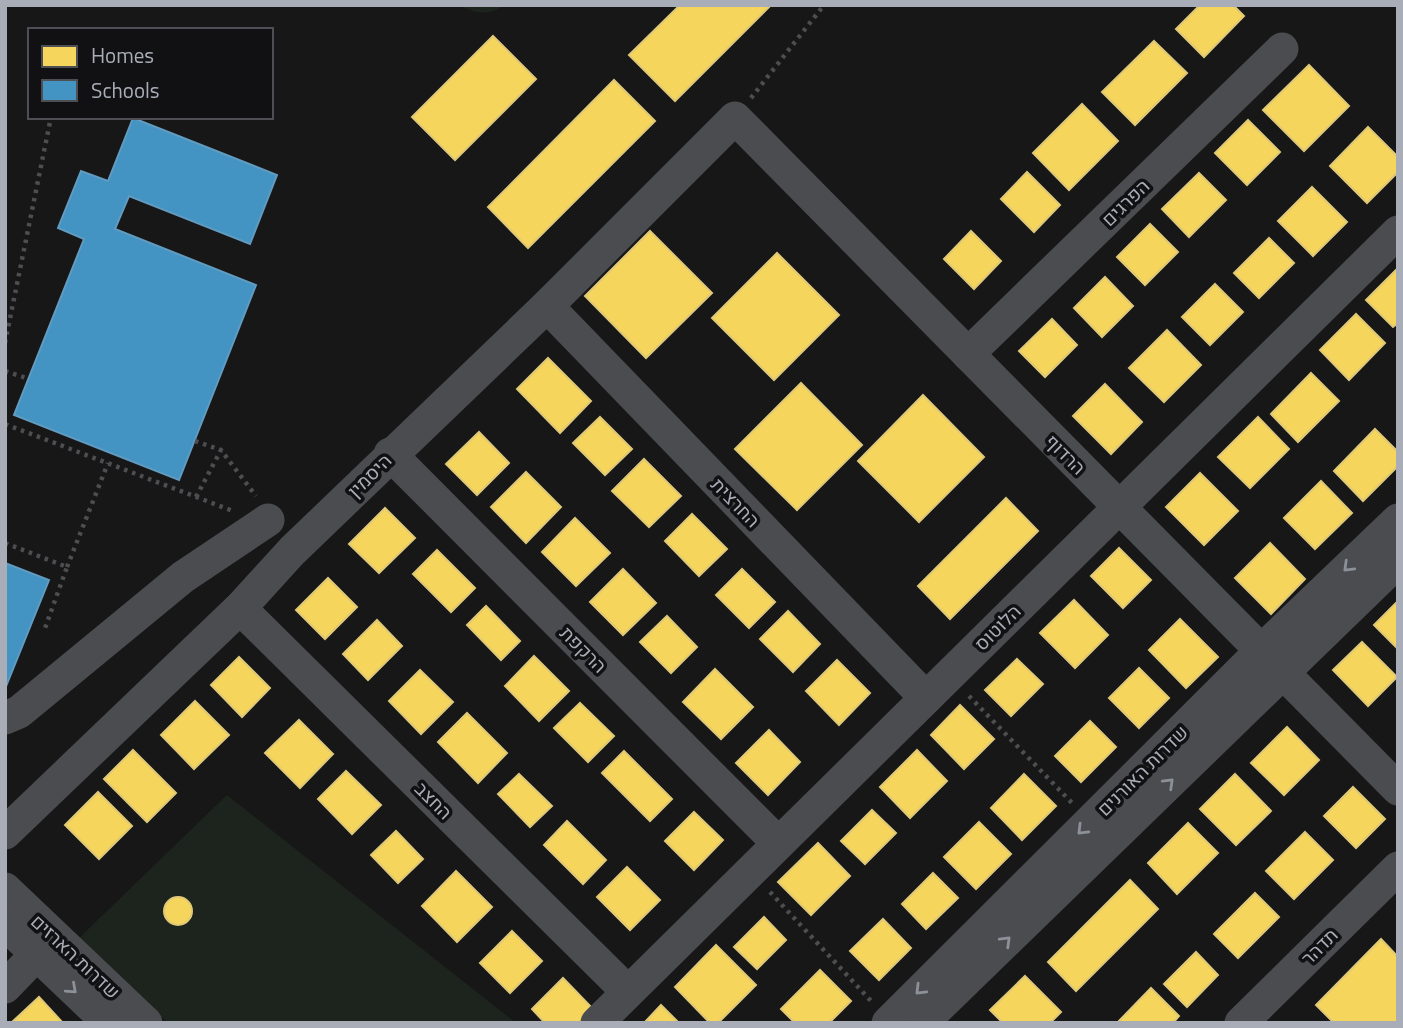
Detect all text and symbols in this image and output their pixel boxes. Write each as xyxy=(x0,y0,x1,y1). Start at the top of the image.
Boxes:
legend xyxy=(28,28,273,119)
text: Homes xyxy=(91,39,154,71)
text: Schools xyxy=(91,74,160,106)
street label: הפרגים xyxy=(1094,172,1156,232)
street label: הרדוף xyxy=(1039,427,1093,481)
street label: היסמין xyxy=(340,446,398,504)
street label: החרצית xyxy=(705,470,767,534)
one-way arrow xyxy=(1344,559,1357,572)
street label: הלוטוס xyxy=(967,597,1027,657)
street label: הרקפת xyxy=(554,619,614,679)
street label: שדרות האורנים xyxy=(1090,718,1194,822)
street label: החצב xyxy=(409,775,459,825)
one-way arrow xyxy=(1161,778,1174,791)
one-way arrow xyxy=(1078,822,1090,834)
street label: שדרות הארזים xyxy=(25,907,127,1005)
street label: תדהר xyxy=(1294,921,1344,971)
one-way arrow xyxy=(998,937,1011,950)
one-way arrow xyxy=(64,981,77,993)
one-way arrow xyxy=(916,982,929,995)

